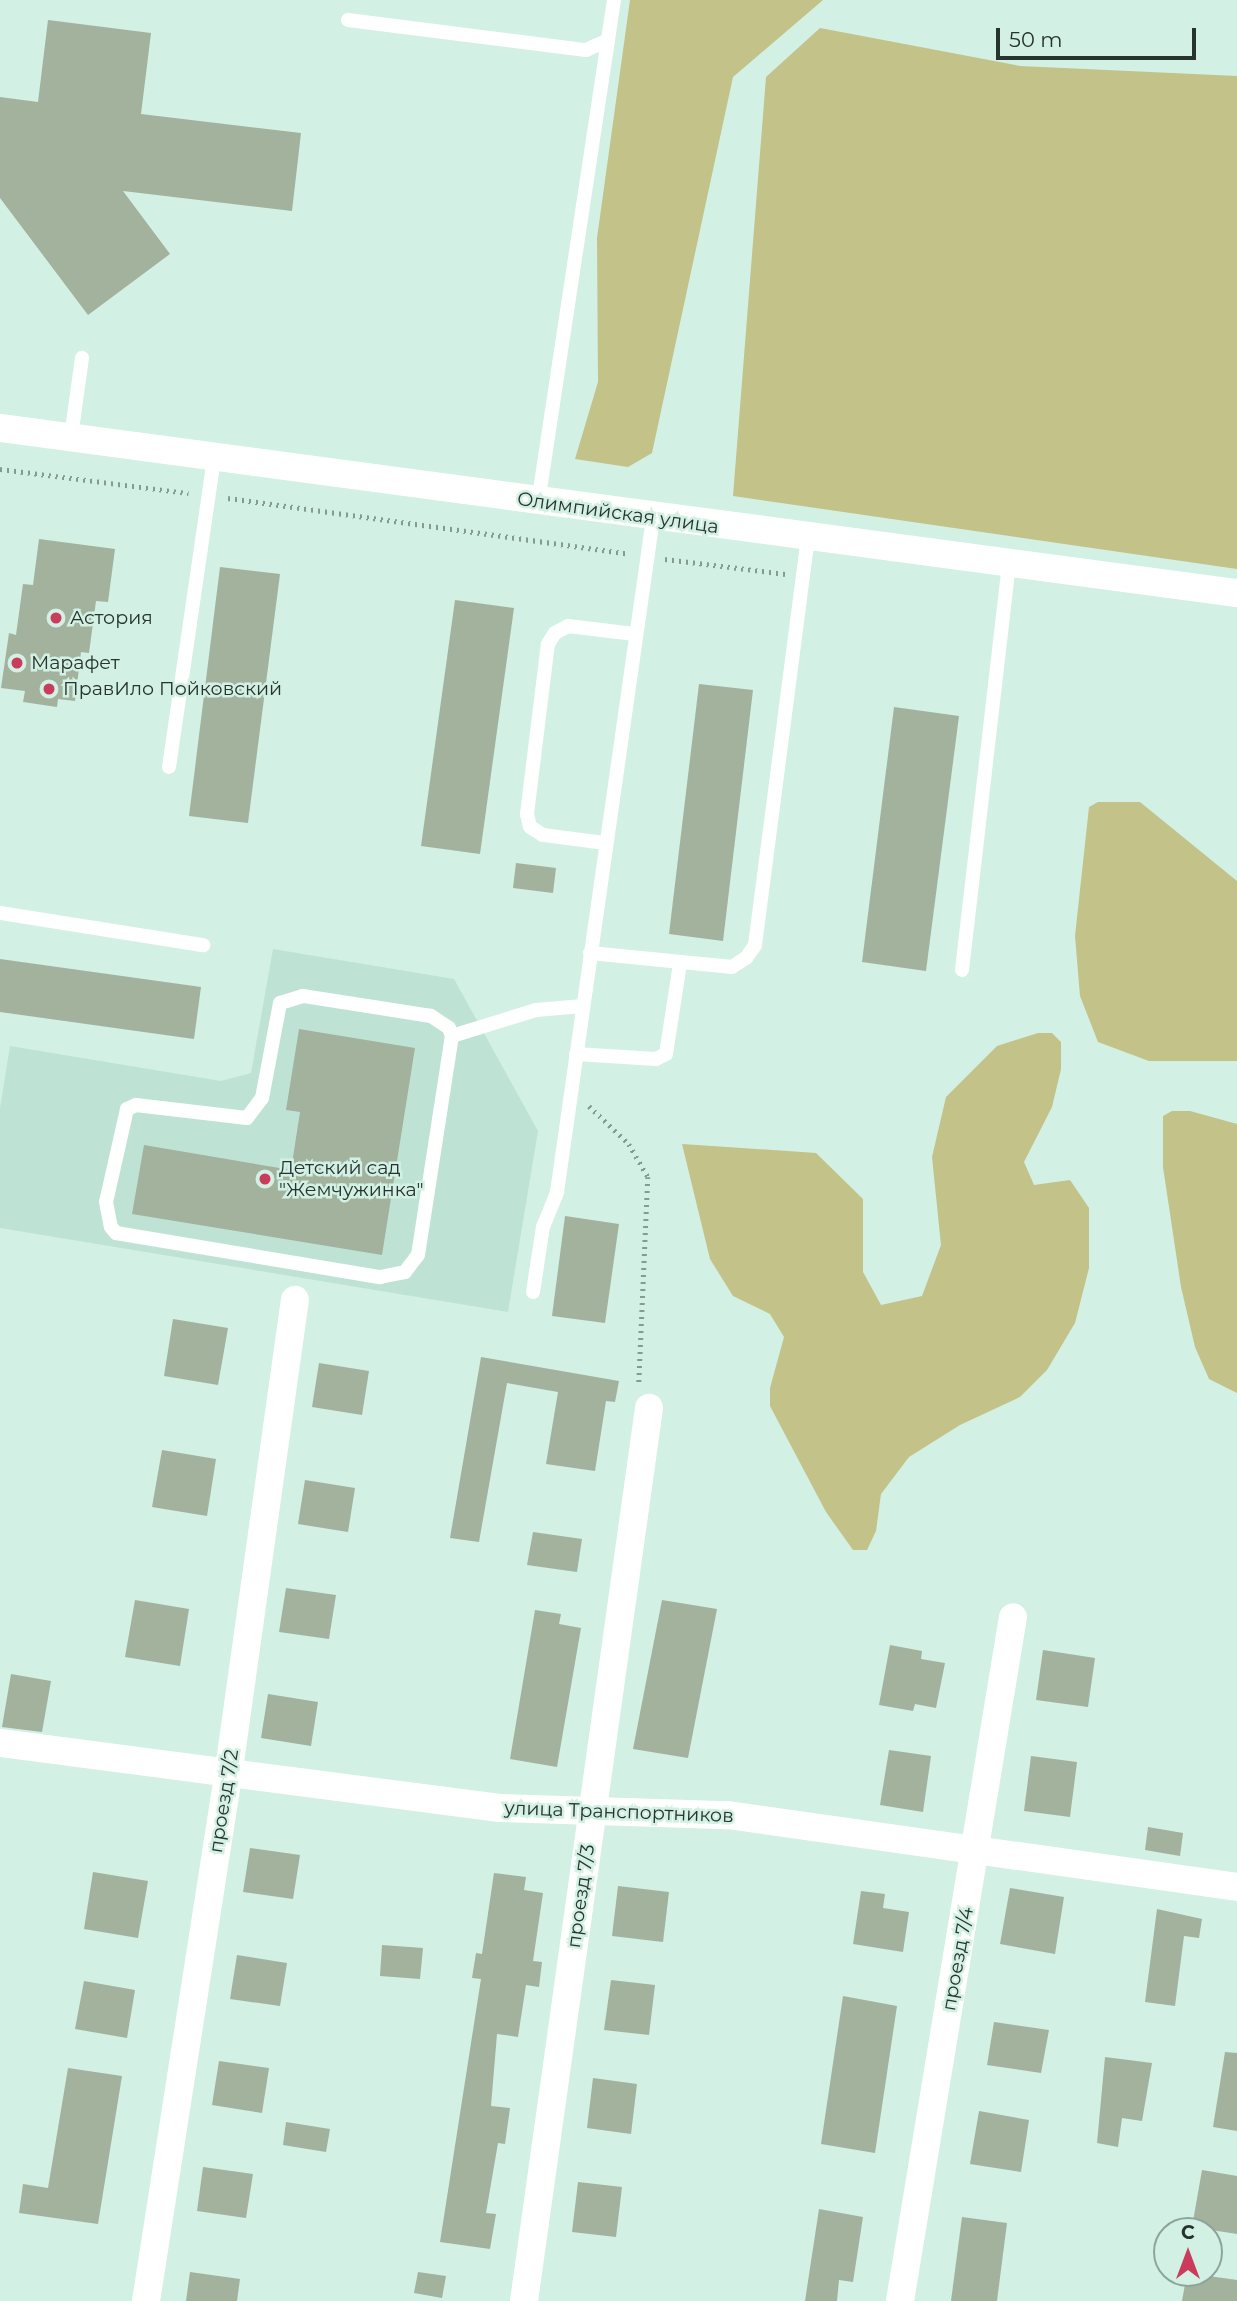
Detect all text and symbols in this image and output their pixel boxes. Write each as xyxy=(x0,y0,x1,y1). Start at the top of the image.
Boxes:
scale bar xyxy=(999,14,1198,58)
text: 50 m xyxy=(1009,27,1063,52)
street label: Олимпийская улица xyxy=(516,488,720,538)
place label: Астория xyxy=(70,607,153,629)
marker: Астория xyxy=(48,610,64,626)
place label: Марафет xyxy=(31,652,120,674)
marker: Марафет xyxy=(9,655,25,671)
place label: ПравИло Пойковский xyxy=(63,678,282,700)
marker: ПравИло Пойковский xyxy=(41,681,57,697)
place label: Детский сад "Жемчужинка" xyxy=(279,1157,424,1201)
marker: Детский сад "Жемчужинка" xyxy=(257,1171,273,1187)
street label: проезд 7/2 xyxy=(205,1748,243,1854)
street label: улица Транспортников xyxy=(504,1797,734,1827)
street label: проезд 7/3 xyxy=(562,1843,600,1949)
street label: проезд 7/4 xyxy=(938,1905,978,2013)
north arrow xyxy=(1153,2217,1223,2287)
text: С xyxy=(1181,2221,1195,2244)

